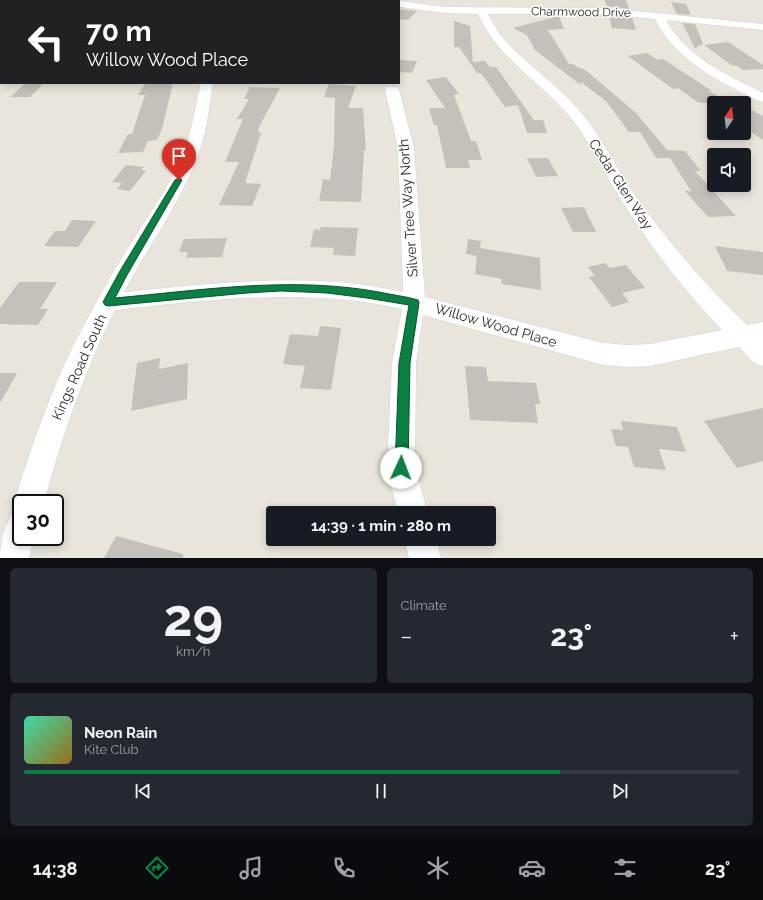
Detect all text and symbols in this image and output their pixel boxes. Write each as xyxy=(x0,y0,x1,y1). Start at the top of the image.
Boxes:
street label: Charmwood Drive xyxy=(531,4,631,20)
text: 70 m xyxy=(86,15,152,48)
icon: left xyxy=(20,16,72,68)
text: Willow Wood Place xyxy=(86,49,248,70)
north arrow xyxy=(707,96,751,140)
map controls xyxy=(707,96,751,192)
street label: Cedar Glen Way xyxy=(586,136,656,233)
street label: Silver Tree Way North xyxy=(395,138,421,278)
pin xyxy=(162,139,196,180)
icon: arrive xyxy=(168,145,190,167)
button: sound xyxy=(707,148,751,192)
street label: Willow Wood Place xyxy=(433,300,559,350)
street label: Kings Road South xyxy=(48,312,110,422)
position arrow xyxy=(380,447,422,489)
speed limit sign: 30 xyxy=(12,494,64,546)
text: 14:39 · 1 min · 280 m xyxy=(311,517,451,535)
text: 29 xyxy=(163,587,223,648)
text: Climate xyxy=(401,598,447,613)
text: 23° xyxy=(550,618,592,653)
text: − xyxy=(401,623,412,649)
text: + xyxy=(730,623,739,649)
text: km/h xyxy=(176,644,210,659)
text: Neon Rain xyxy=(84,724,157,742)
text: Kite Club xyxy=(84,742,139,757)
icon: previous xyxy=(132,780,154,802)
icon: pause xyxy=(370,780,392,802)
icon: next xyxy=(609,780,631,802)
icon: directions xyxy=(143,854,171,882)
icon: music xyxy=(237,854,265,882)
icon: phone xyxy=(330,854,358,882)
icon: climate xyxy=(424,854,452,882)
icon: car xyxy=(518,854,546,882)
icon: filters xyxy=(611,854,639,882)
text: 14:38 xyxy=(33,858,77,879)
text: 23° xyxy=(705,858,730,879)

